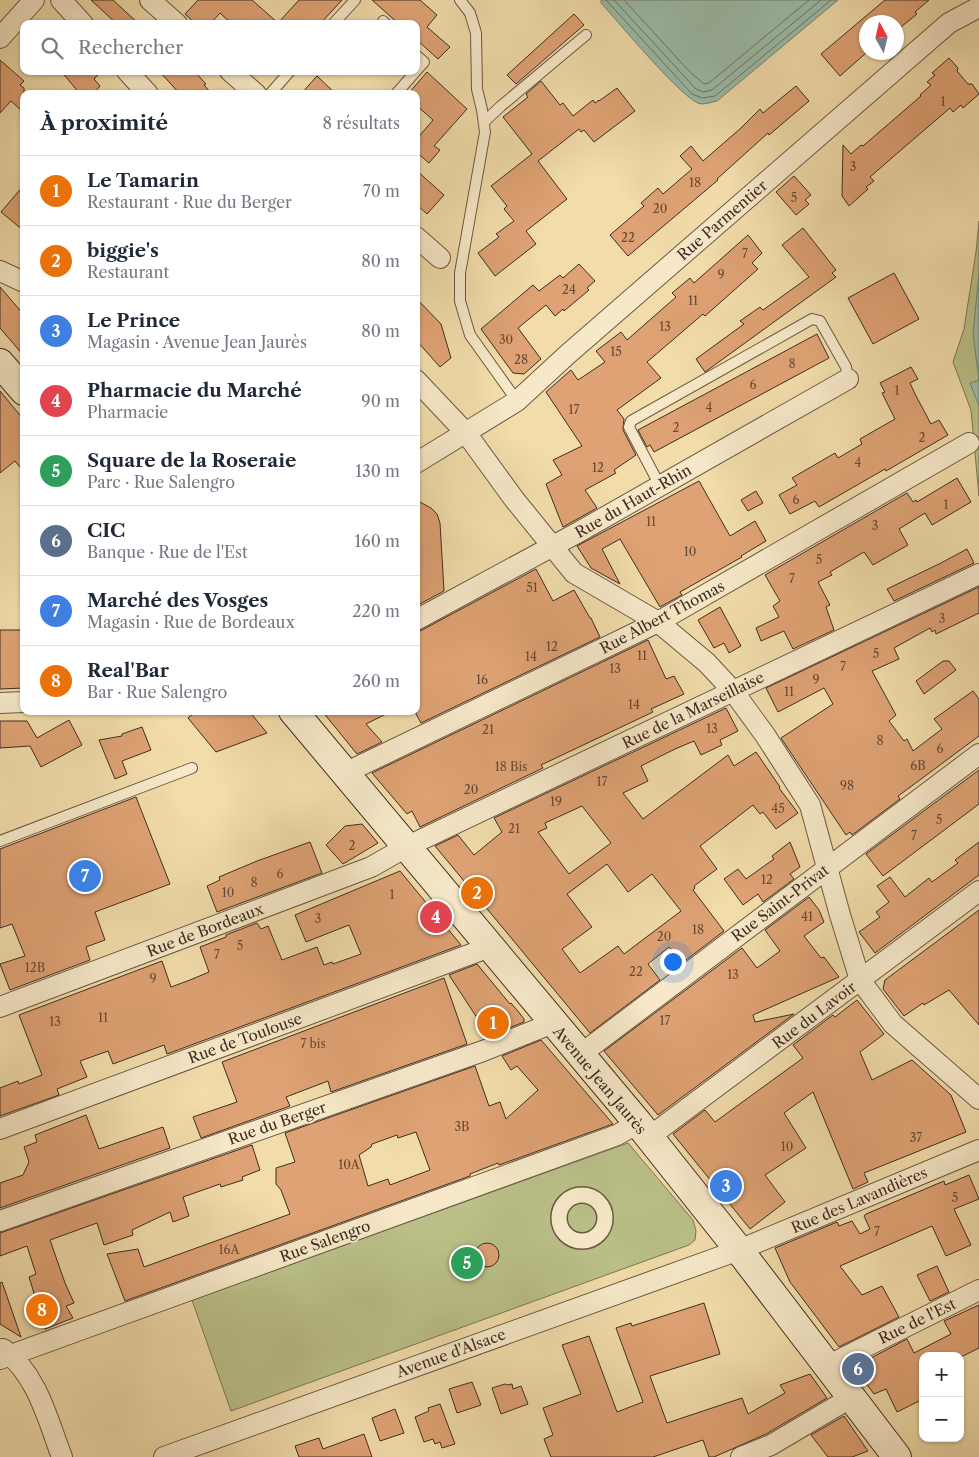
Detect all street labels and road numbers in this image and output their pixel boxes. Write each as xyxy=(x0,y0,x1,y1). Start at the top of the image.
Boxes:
street label: Rue Parmentier xyxy=(673,175,771,264)
street label: Rue du Haut-Rhin xyxy=(571,460,695,542)
street label: Rue Albert Thomas xyxy=(596,576,728,658)
street label: Rue de la Marseillaise xyxy=(619,667,767,753)
street label: Rue Saint-Privat xyxy=(728,860,833,946)
street label: Rue de Bordeaux xyxy=(144,899,266,961)
street label: Rue du Lavoir xyxy=(768,977,860,1053)
street label: Rue de Toulouse xyxy=(185,1009,305,1067)
street label: Avenue Jean Jaurès xyxy=(549,1021,651,1138)
street label: Rue du Berger xyxy=(225,1097,329,1149)
street label: Rue des Lavandières xyxy=(788,1163,930,1237)
street label: Rue Salengro xyxy=(277,1216,373,1266)
street label: Rue de l'Est xyxy=(875,1294,960,1348)
street label: Avenue d'Alsace xyxy=(393,1324,508,1382)

